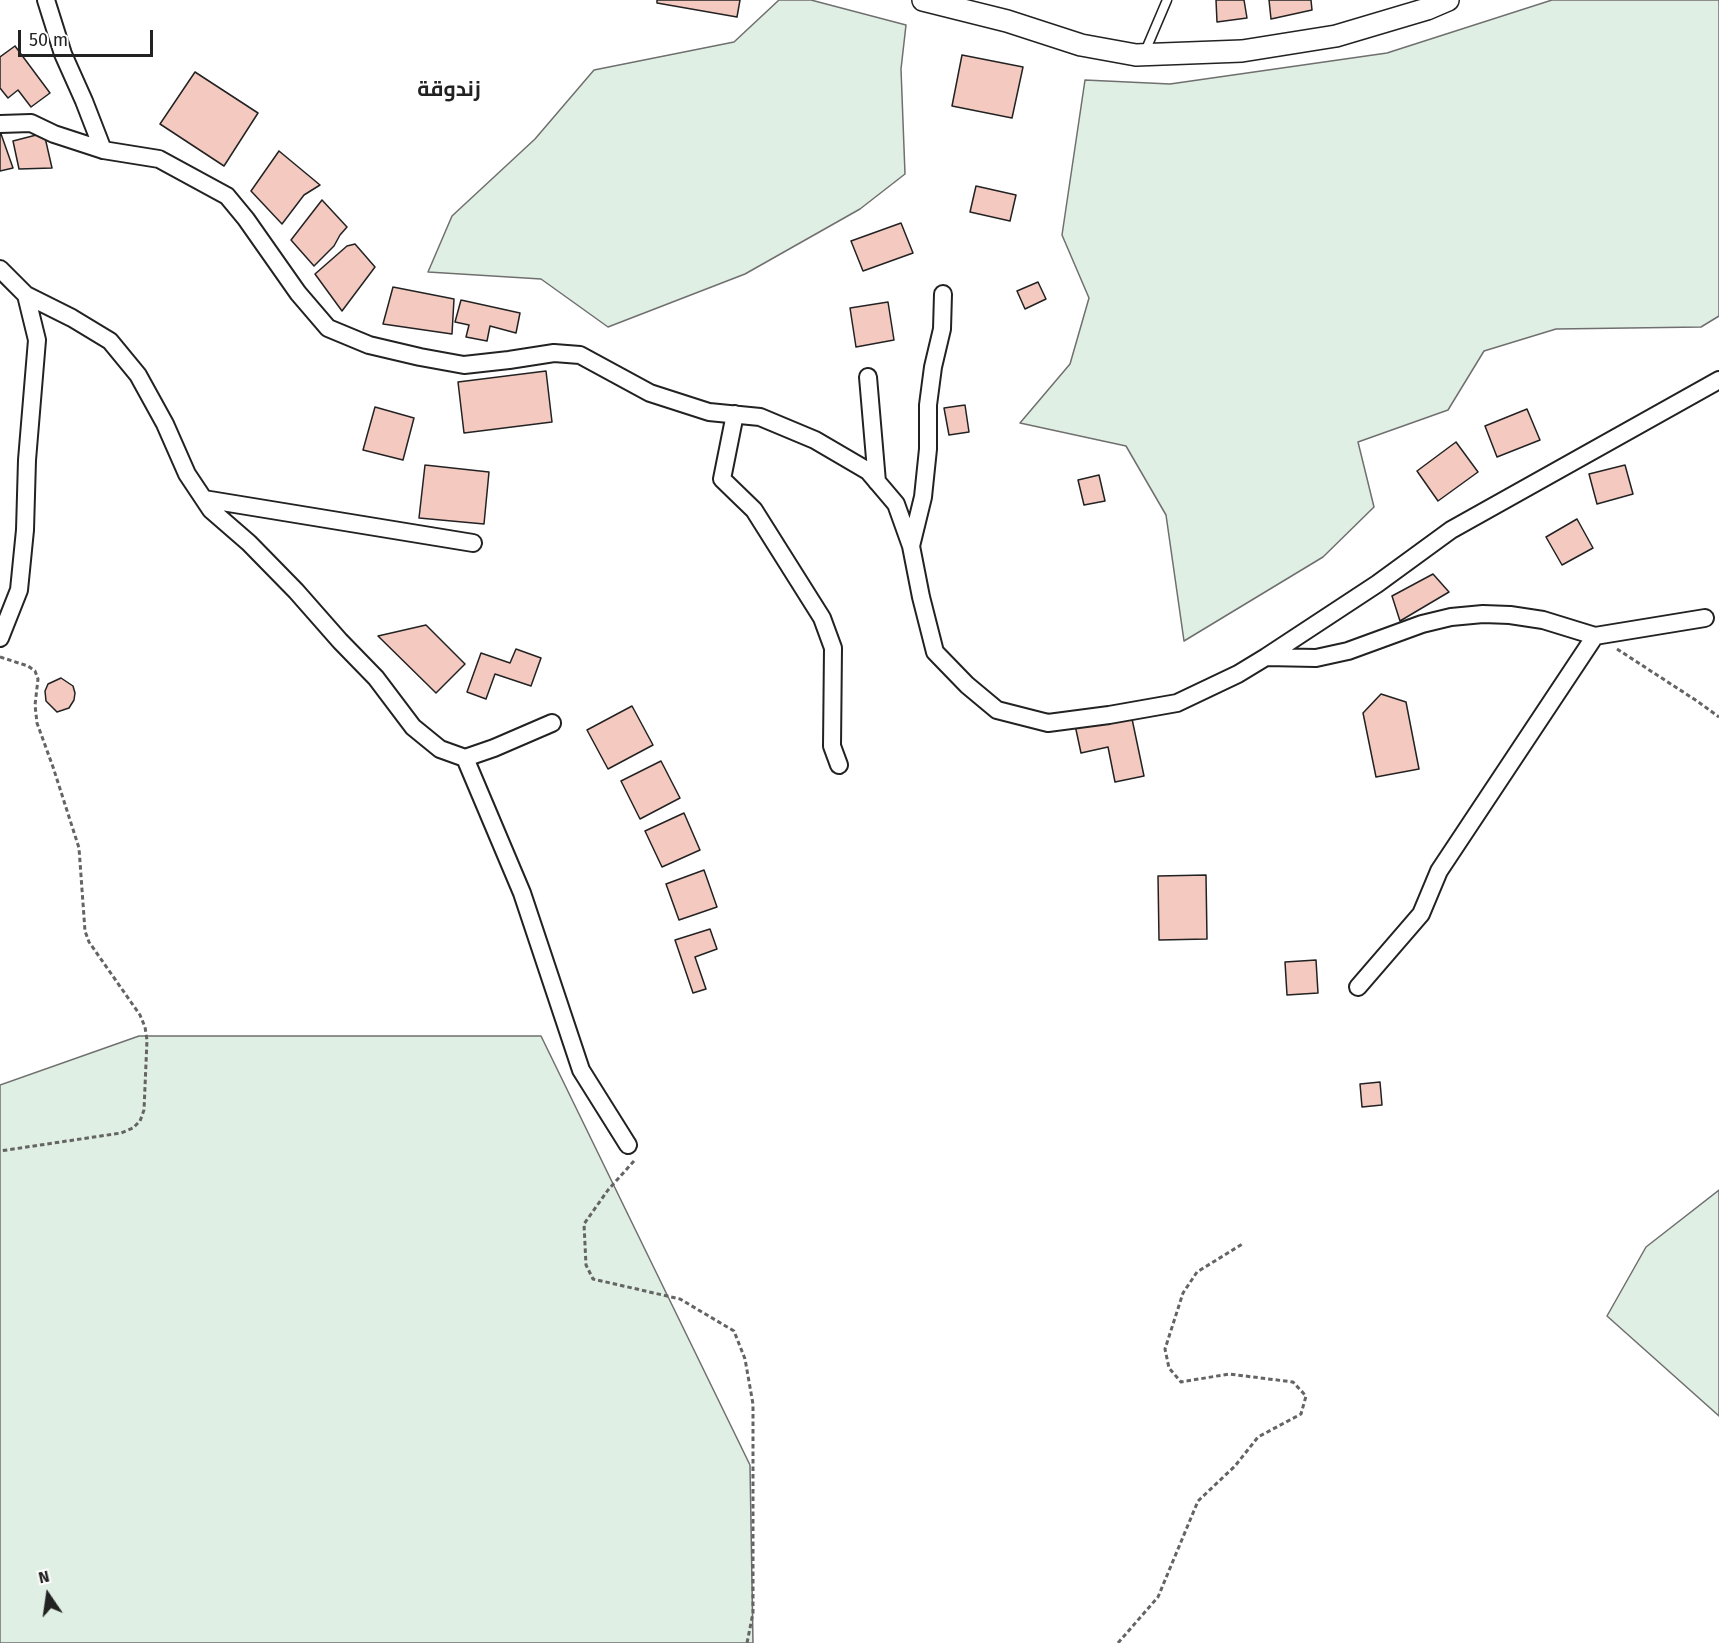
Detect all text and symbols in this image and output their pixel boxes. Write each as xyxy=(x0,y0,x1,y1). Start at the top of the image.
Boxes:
scale bar xyxy=(21,18,156,56)
text: 50 m xyxy=(29,29,68,51)
district label: زندوقة xyxy=(417,77,481,103)
north arrow xyxy=(18,1565,78,1625)
text: N xyxy=(37,1567,51,1587)

